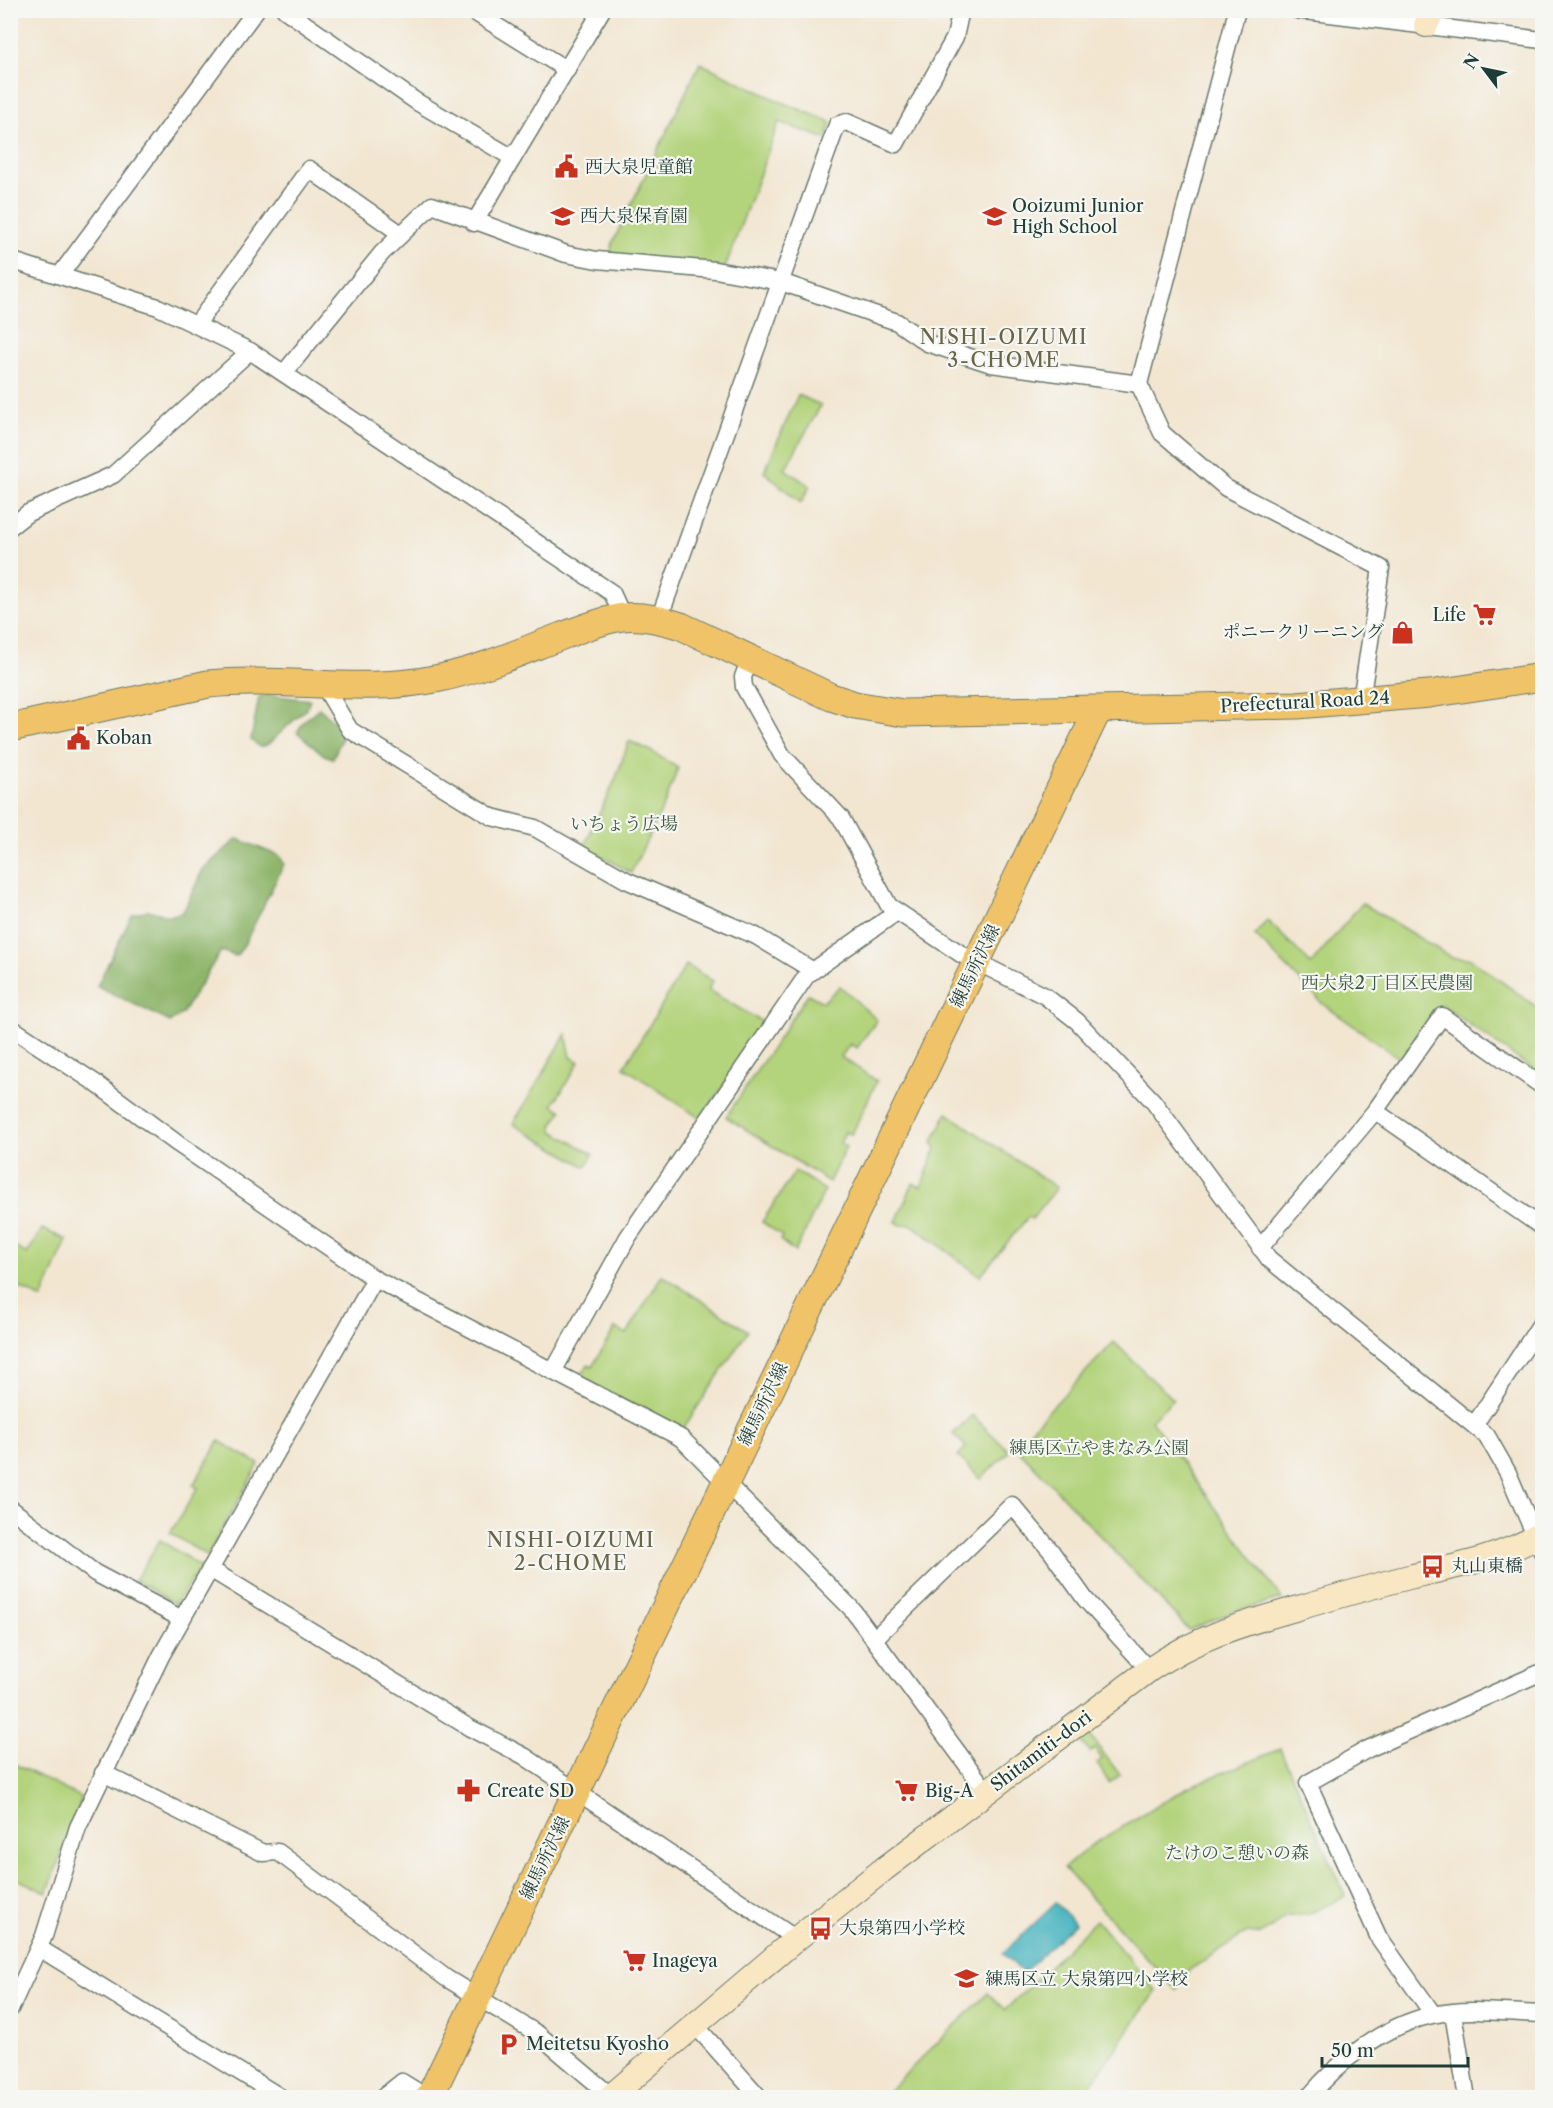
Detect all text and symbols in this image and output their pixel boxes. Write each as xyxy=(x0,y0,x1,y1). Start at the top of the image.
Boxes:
north arrow xyxy=(1454,39,1514,99)
text: N xyxy=(1459,50,1483,72)
public building icon: 西大泉児童館 xyxy=(554,154,580,180)
place label: 西大泉児童館 xyxy=(585,156,693,178)
place label: Ooizumi Junior High School xyxy=(1012,195,1144,238)
school or university icon: 西大泉保育園 xyxy=(549,203,575,229)
school or university icon: Ooizumi Junior High School xyxy=(981,203,1007,229)
place label: 西大泉保育園 xyxy=(580,205,688,227)
district label: NISHI-OIZUMI 3-CHOME xyxy=(920,325,1088,372)
supermarket icon: Life xyxy=(1471,602,1497,628)
place label: Life xyxy=(1432,604,1466,626)
shop icon: ポニークリーニング xyxy=(1389,619,1415,645)
place label: ポニークリーニング xyxy=(1222,621,1384,643)
street label: Prefectural Road 24 xyxy=(1220,687,1390,717)
public building icon: Koban xyxy=(65,725,91,751)
place label: Koban xyxy=(96,727,152,749)
park label: いちょう広場 xyxy=(570,813,678,835)
street label: 練馬所沢線 xyxy=(945,921,1005,1011)
park label: 西大泉2丁目区民農園 xyxy=(1301,972,1473,994)
street label: 練馬所沢線 xyxy=(733,1359,793,1449)
park label: 練馬区立やまなみ公園 xyxy=(1009,1437,1189,1459)
district label: NISHI-OIZUMI 2-CHOME xyxy=(487,1528,655,1575)
bus stop icon: 丸山東橋 xyxy=(1420,1553,1446,1579)
place label: 丸山東橋 xyxy=(1451,1555,1523,1577)
street label: Shitamiti-dori xyxy=(986,1706,1096,1796)
pharmacy icon: Create SD xyxy=(456,1778,482,1804)
supermarket icon: Big-A xyxy=(894,1778,920,1804)
place label: Create SD xyxy=(487,1780,574,1802)
place label: Big-A xyxy=(925,1780,974,1802)
street label: 練馬所沢線 xyxy=(515,1813,575,1903)
park label: たけのこ憩いの森 xyxy=(1165,1842,1309,1864)
bus stop icon: 大泉第四小学校 xyxy=(808,1915,834,1941)
place label: 大泉第四小学校 xyxy=(839,1917,965,1939)
supermarket icon: Inageya xyxy=(621,1948,647,1974)
place label: Inageya xyxy=(652,1950,718,1972)
school or university icon: 練馬区立 大泉第四小学校 xyxy=(954,1966,980,1992)
place label: 練馬区立 大泉第四小学校 xyxy=(985,1968,1188,1990)
scale bar xyxy=(1322,2030,1468,2068)
parking icon: Meitetsu Kyosho xyxy=(495,2031,521,2057)
place label: Meitetsu Kyosho xyxy=(526,2033,669,2055)
text: 50 m xyxy=(1331,2040,1374,2062)

